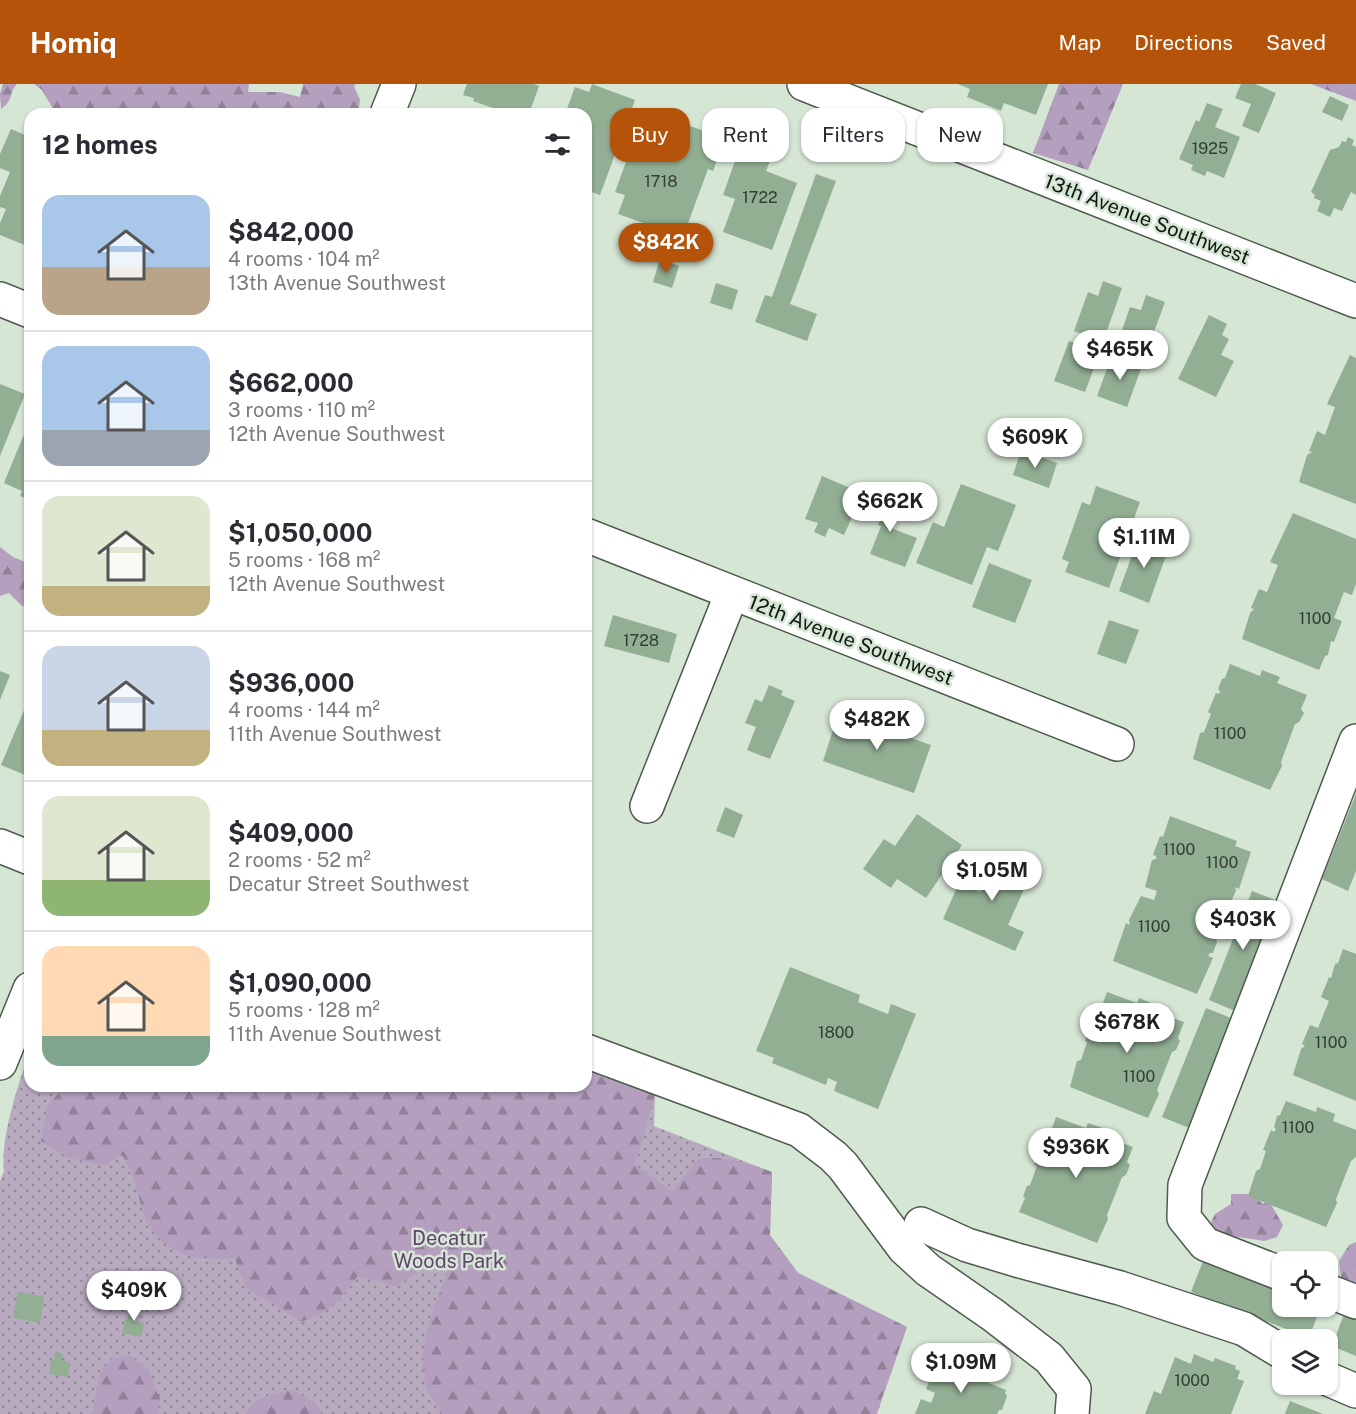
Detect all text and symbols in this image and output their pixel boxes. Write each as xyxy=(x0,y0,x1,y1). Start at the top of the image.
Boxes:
text: Homiq xyxy=(30,26,117,59)
text: Map xyxy=(1059,30,1101,55)
text: Directions xyxy=(1134,30,1233,55)
text: Saved xyxy=(1266,30,1326,55)
chip: Buy xyxy=(610,108,690,162)
chip: Rent xyxy=(702,108,789,162)
chip: Filters xyxy=(801,108,905,162)
chip: New xyxy=(917,108,1003,162)
icon: filters xyxy=(541,128,574,161)
text: 12 homes xyxy=(42,129,158,160)
house number: 1925 xyxy=(1192,139,1228,158)
street label: 13th Avenue Southwest xyxy=(1041,169,1253,269)
house number: 1718 xyxy=(644,172,678,191)
house number: 1722 xyxy=(742,188,778,207)
text: $842,000 xyxy=(228,216,354,247)
icon: home xyxy=(90,219,162,291)
pin: $842K xyxy=(624,223,708,274)
text: $842K xyxy=(632,230,700,254)
text: 4 rooms · 104 m² xyxy=(228,247,380,271)
text: 13th Avenue Southwest xyxy=(228,271,446,295)
pin: $465K xyxy=(1078,330,1162,381)
text: $465K xyxy=(1086,337,1154,361)
text: $662,000 xyxy=(228,367,354,398)
icon: home xyxy=(90,370,162,442)
text: 3 rooms · 110 m² xyxy=(228,398,375,422)
pin: $609K xyxy=(993,418,1077,469)
text: 12th Avenue Southwest xyxy=(228,422,445,446)
text: $609K xyxy=(1001,425,1069,449)
pin: $662K xyxy=(848,482,932,533)
text: $662K xyxy=(856,489,924,513)
text: $1,050,000 xyxy=(228,517,372,548)
pin: $1.11M xyxy=(1095,518,1193,569)
icon: home xyxy=(90,520,162,592)
text: $1.11M xyxy=(1112,525,1176,549)
text: 5 rooms · 168 m² xyxy=(228,548,380,572)
text: 12th Avenue Southwest xyxy=(228,572,445,596)
street label: 12th Avenue Southwest xyxy=(745,590,957,690)
house number: 1100 xyxy=(1299,609,1331,628)
house number: 1728 xyxy=(623,631,659,650)
text: $936,000 xyxy=(228,667,354,698)
icon: home xyxy=(90,670,162,742)
text: 4 rooms · 144 m² xyxy=(228,698,380,722)
pin: $482K xyxy=(835,700,919,751)
text: $482K xyxy=(843,707,911,731)
text: 11th Avenue Southwest xyxy=(228,722,441,746)
house number: 1100 xyxy=(1214,724,1246,743)
text: $409,000 xyxy=(228,817,354,848)
icon: home xyxy=(90,820,162,892)
house number: 1100 xyxy=(1163,840,1195,859)
text: 2 rooms · 52 m² xyxy=(228,848,371,872)
pin: $1.05M xyxy=(943,851,1041,902)
house number: 1100 xyxy=(1206,853,1238,872)
text: $1.05M xyxy=(956,858,1028,882)
text: Decatur Street Southwest xyxy=(228,872,470,896)
pin: $403K xyxy=(1201,900,1285,951)
text: $403K xyxy=(1209,907,1277,931)
house number: 1100 xyxy=(1138,917,1170,936)
text: $1,090,000 xyxy=(228,967,372,998)
icon: home xyxy=(90,970,162,1042)
text: 5 rooms · 128 m² xyxy=(228,998,380,1022)
pin: $678K xyxy=(1085,1003,1169,1054)
text: $678K xyxy=(1094,1010,1160,1034)
text: 11th Avenue Southwest xyxy=(228,1022,441,1046)
house number: 1800 xyxy=(818,1023,854,1042)
house number: 1100 xyxy=(1315,1033,1347,1052)
house number: 1100 xyxy=(1123,1067,1155,1086)
house number: 1100 xyxy=(1282,1118,1314,1137)
pin: $936K xyxy=(1034,1128,1118,1179)
text: $936K xyxy=(1042,1135,1110,1159)
park label: Decatur Woods Park xyxy=(394,1226,504,1273)
map controls xyxy=(1272,1251,1338,1395)
button: locate xyxy=(1272,1251,1338,1317)
pin: $409K xyxy=(92,1271,176,1322)
text: $409K xyxy=(100,1278,168,1302)
button: layers xyxy=(1272,1329,1338,1395)
pin: $1.09M xyxy=(912,1343,1010,1394)
text: $1.09M xyxy=(925,1350,997,1374)
house number: 1000 xyxy=(1174,1371,1210,1390)

